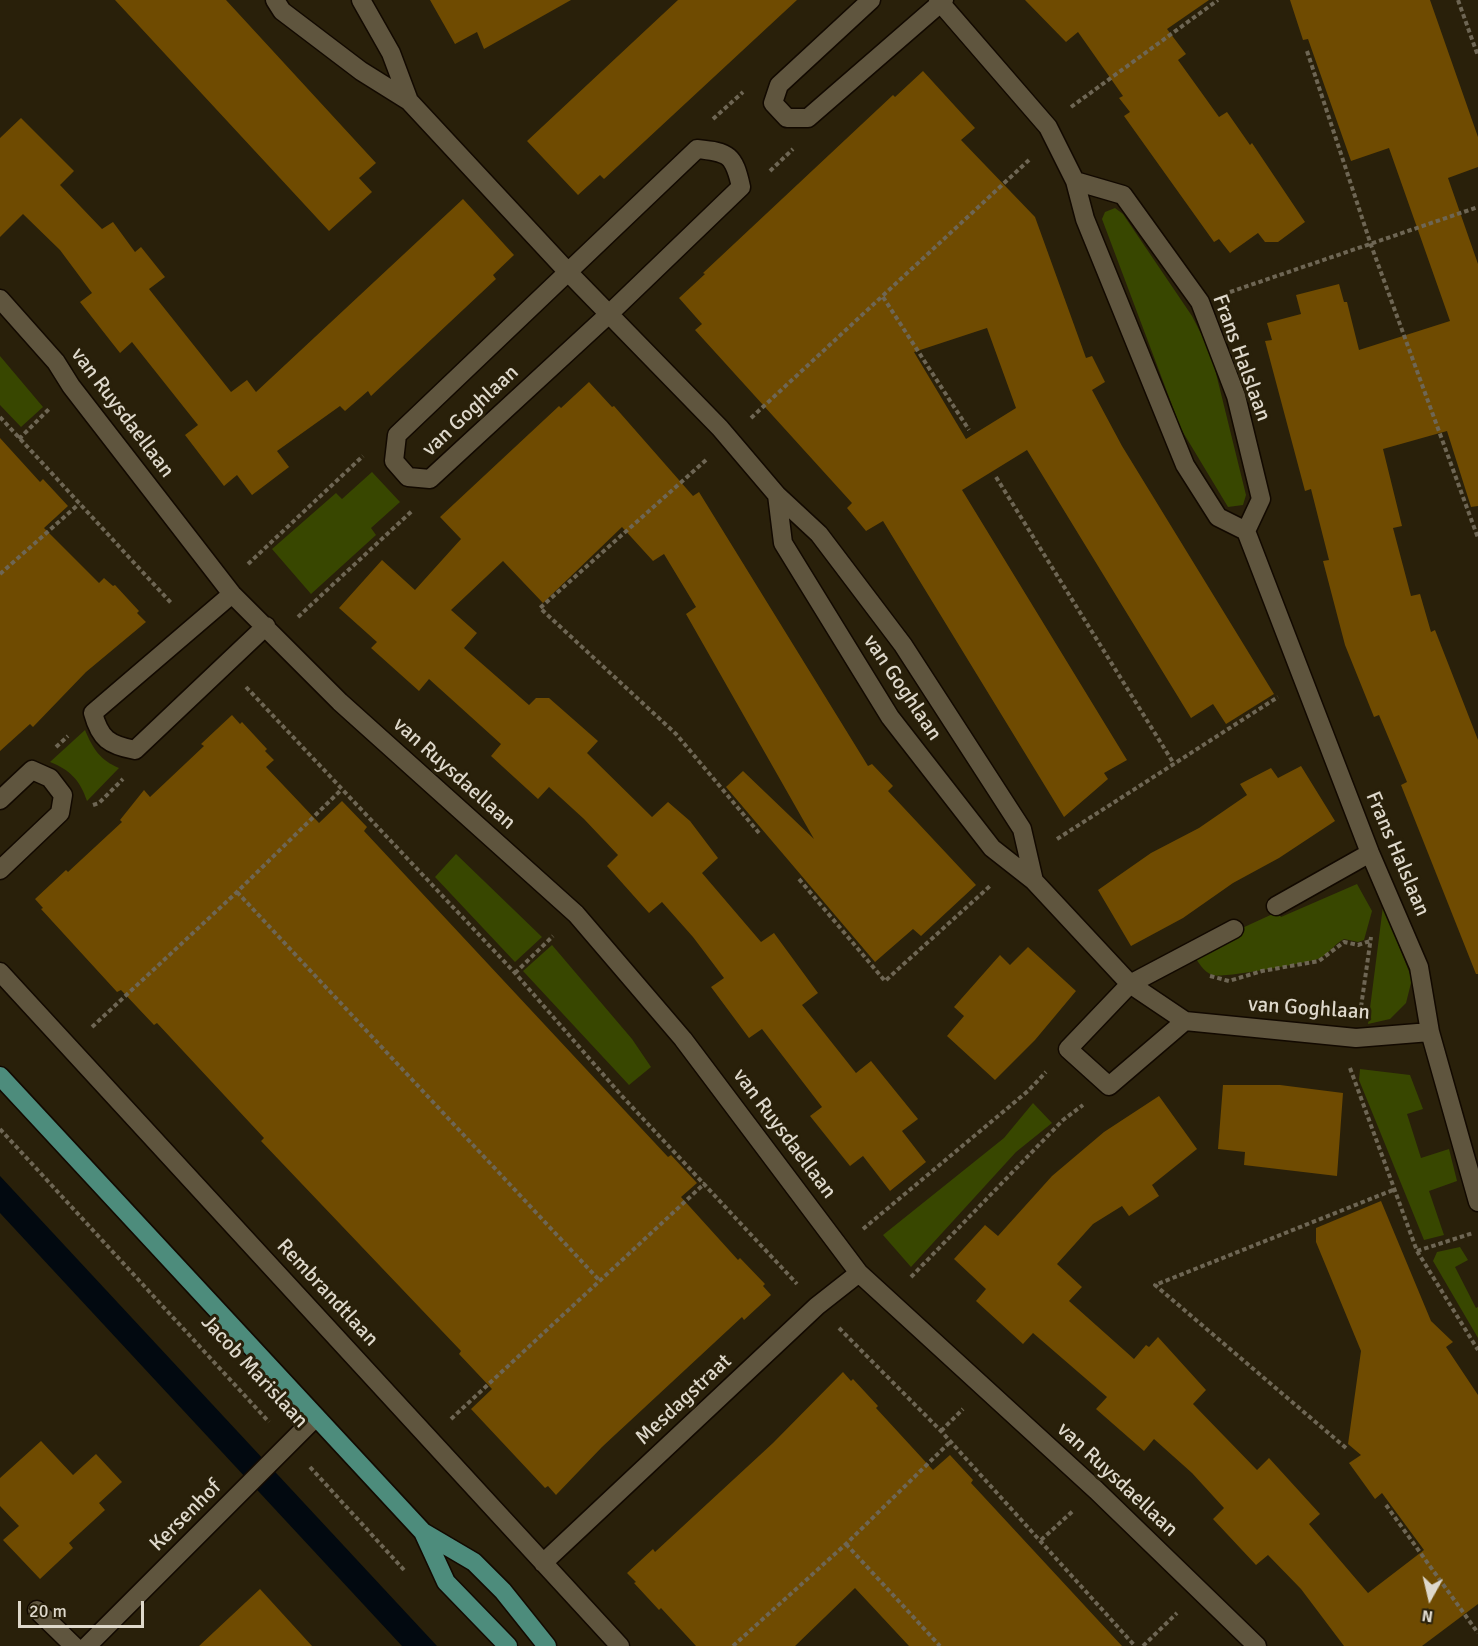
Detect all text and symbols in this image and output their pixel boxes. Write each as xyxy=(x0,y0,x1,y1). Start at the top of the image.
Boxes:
street label: Frans Halslaan xyxy=(1206,291,1276,425)
street label: van Ruysdaellaan xyxy=(65,343,179,483)
street label: van Goghlaan xyxy=(418,360,524,462)
street label: van Goghlaan xyxy=(857,630,947,746)
street label: van Ruysdaellaan xyxy=(388,712,520,836)
street label: Frans Halslaan xyxy=(1359,788,1435,920)
street label: van Goghlaan xyxy=(1247,992,1371,1026)
street label: van Ruysdaellaan xyxy=(727,1064,841,1204)
street label: Rembrandtlaan xyxy=(271,1234,383,1352)
street label: Jacob Marislaan xyxy=(195,1310,313,1434)
street label: Mesdagstraat xyxy=(631,1349,737,1451)
street label: van Ruysdaellaan xyxy=(1051,1418,1183,1542)
street label: Kersenhof xyxy=(145,1475,227,1557)
north arrow xyxy=(1400,1568,1460,1628)
scale bar xyxy=(21,1589,147,1627)
text: 20 m xyxy=(29,1600,67,1622)
text: N xyxy=(1421,1605,1434,1627)

